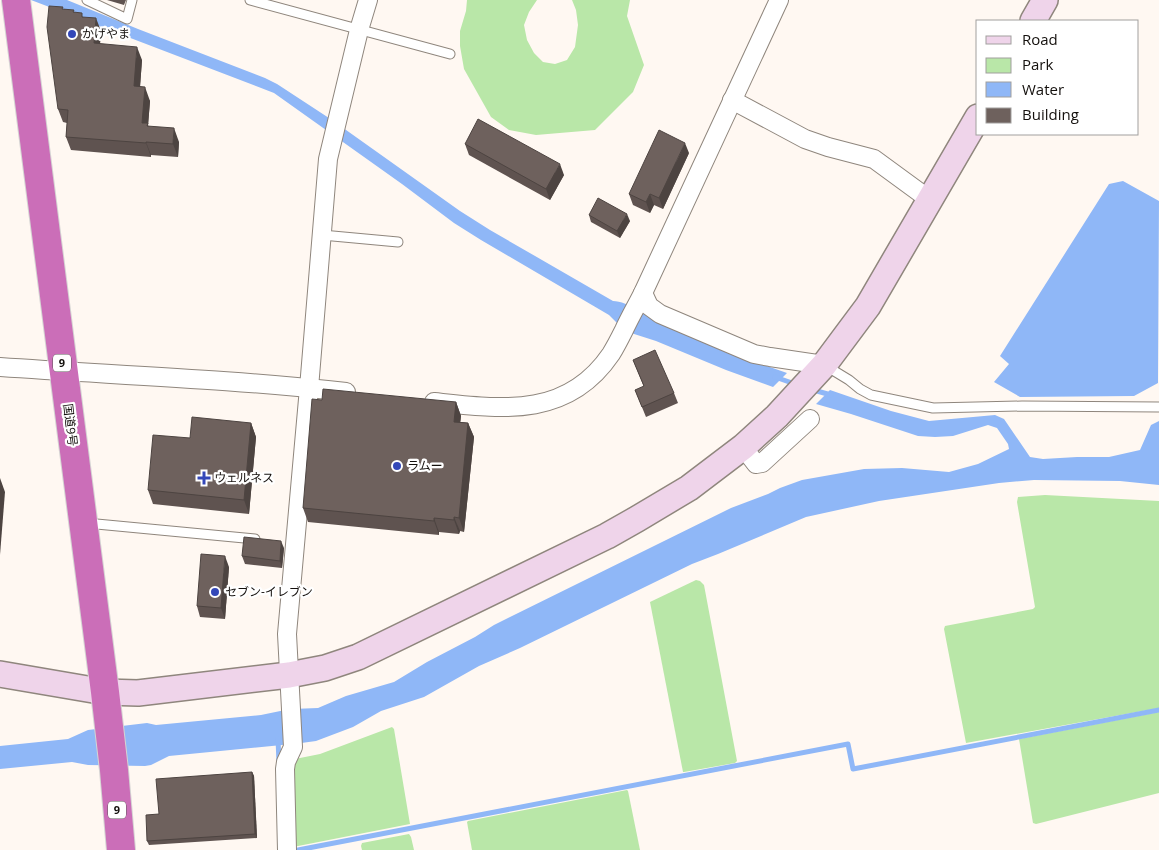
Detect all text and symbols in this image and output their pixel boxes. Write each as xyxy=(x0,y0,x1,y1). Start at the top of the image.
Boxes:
legend xyxy=(976,20,1139,135)
place label: かげやま xyxy=(82,25,130,42)
marker: かげやま xyxy=(66,28,78,40)
text: Road xyxy=(1022,29,1058,49)
text: Park xyxy=(1022,54,1053,74)
text: Water xyxy=(1022,79,1064,99)
text: Building xyxy=(1022,104,1079,124)
road number: 9 xyxy=(53,354,71,372)
street label: 国道9号 xyxy=(59,403,82,447)
place label: ラムー xyxy=(407,457,443,474)
marker: ラムー xyxy=(391,460,403,472)
place label: ウェルネス xyxy=(214,469,274,486)
marker: ウェルネス xyxy=(198,472,210,484)
place label: セブン-イレブン xyxy=(225,583,313,600)
marker: セブン-イレブン xyxy=(209,586,221,598)
road number: 9 xyxy=(108,802,126,818)

